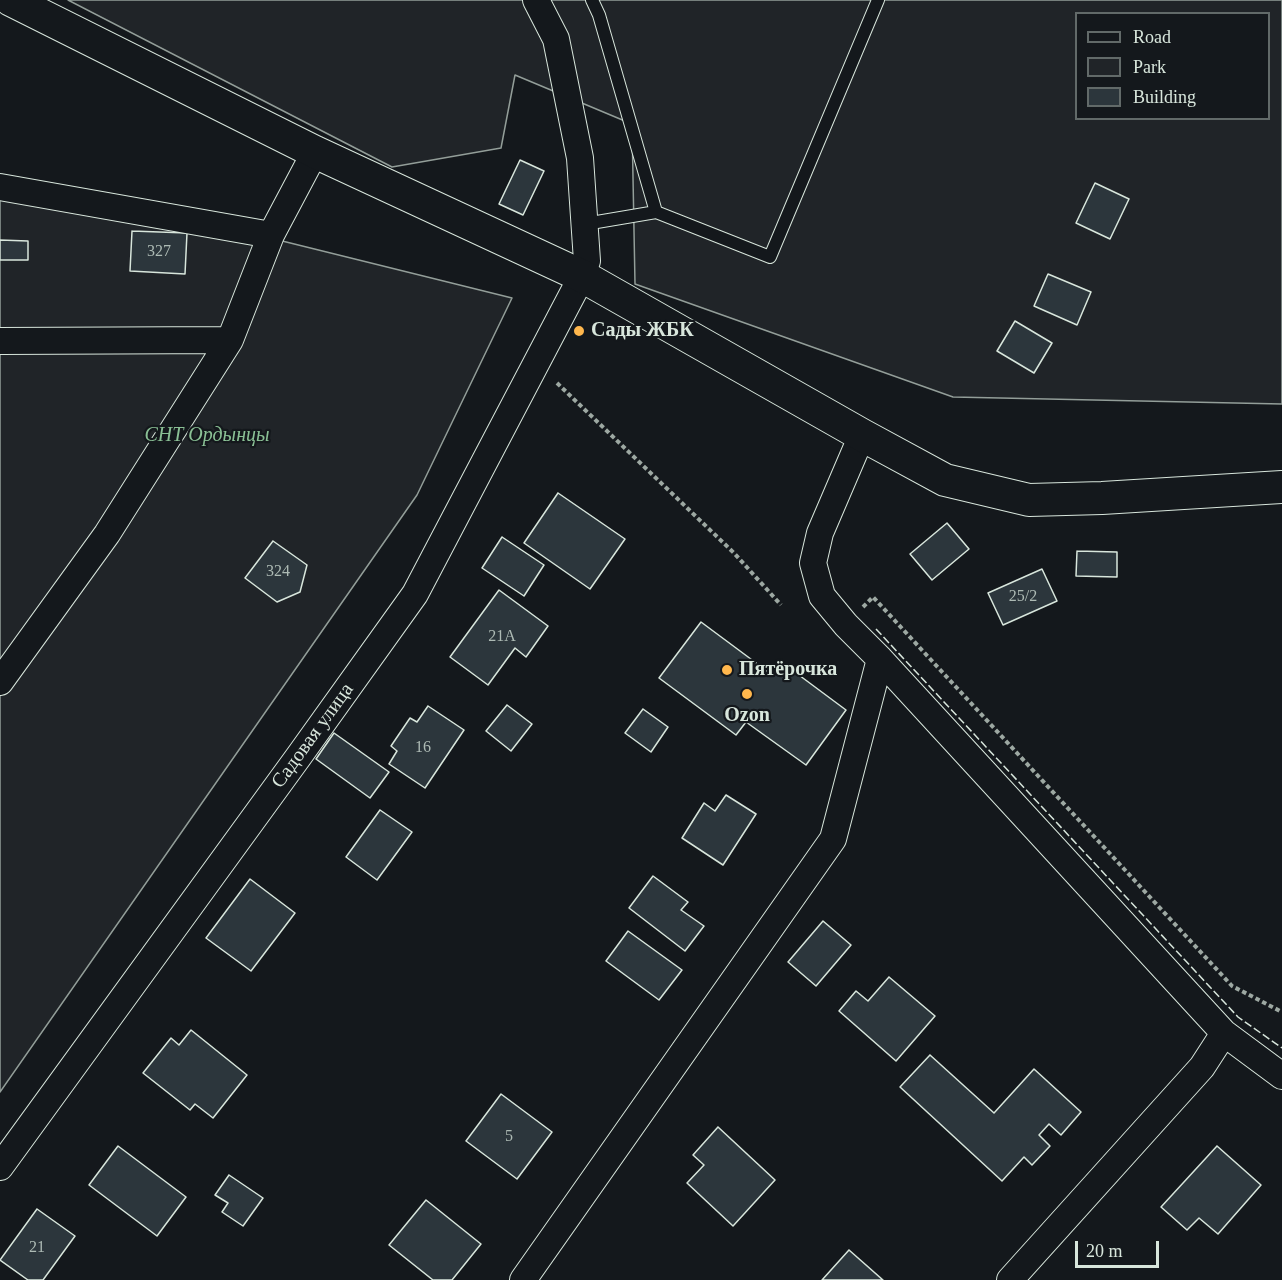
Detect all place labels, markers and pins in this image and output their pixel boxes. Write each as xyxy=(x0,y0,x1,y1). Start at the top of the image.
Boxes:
place label: Сады ЖБК xyxy=(591,319,694,343)
marker: Сады ЖБК xyxy=(572,324,586,338)
place label: Пятёрочка xyxy=(739,658,837,682)
marker: Пятёрочка xyxy=(720,663,734,677)
marker: Ozon xyxy=(740,687,754,701)
place label: Ozon xyxy=(724,704,770,728)

